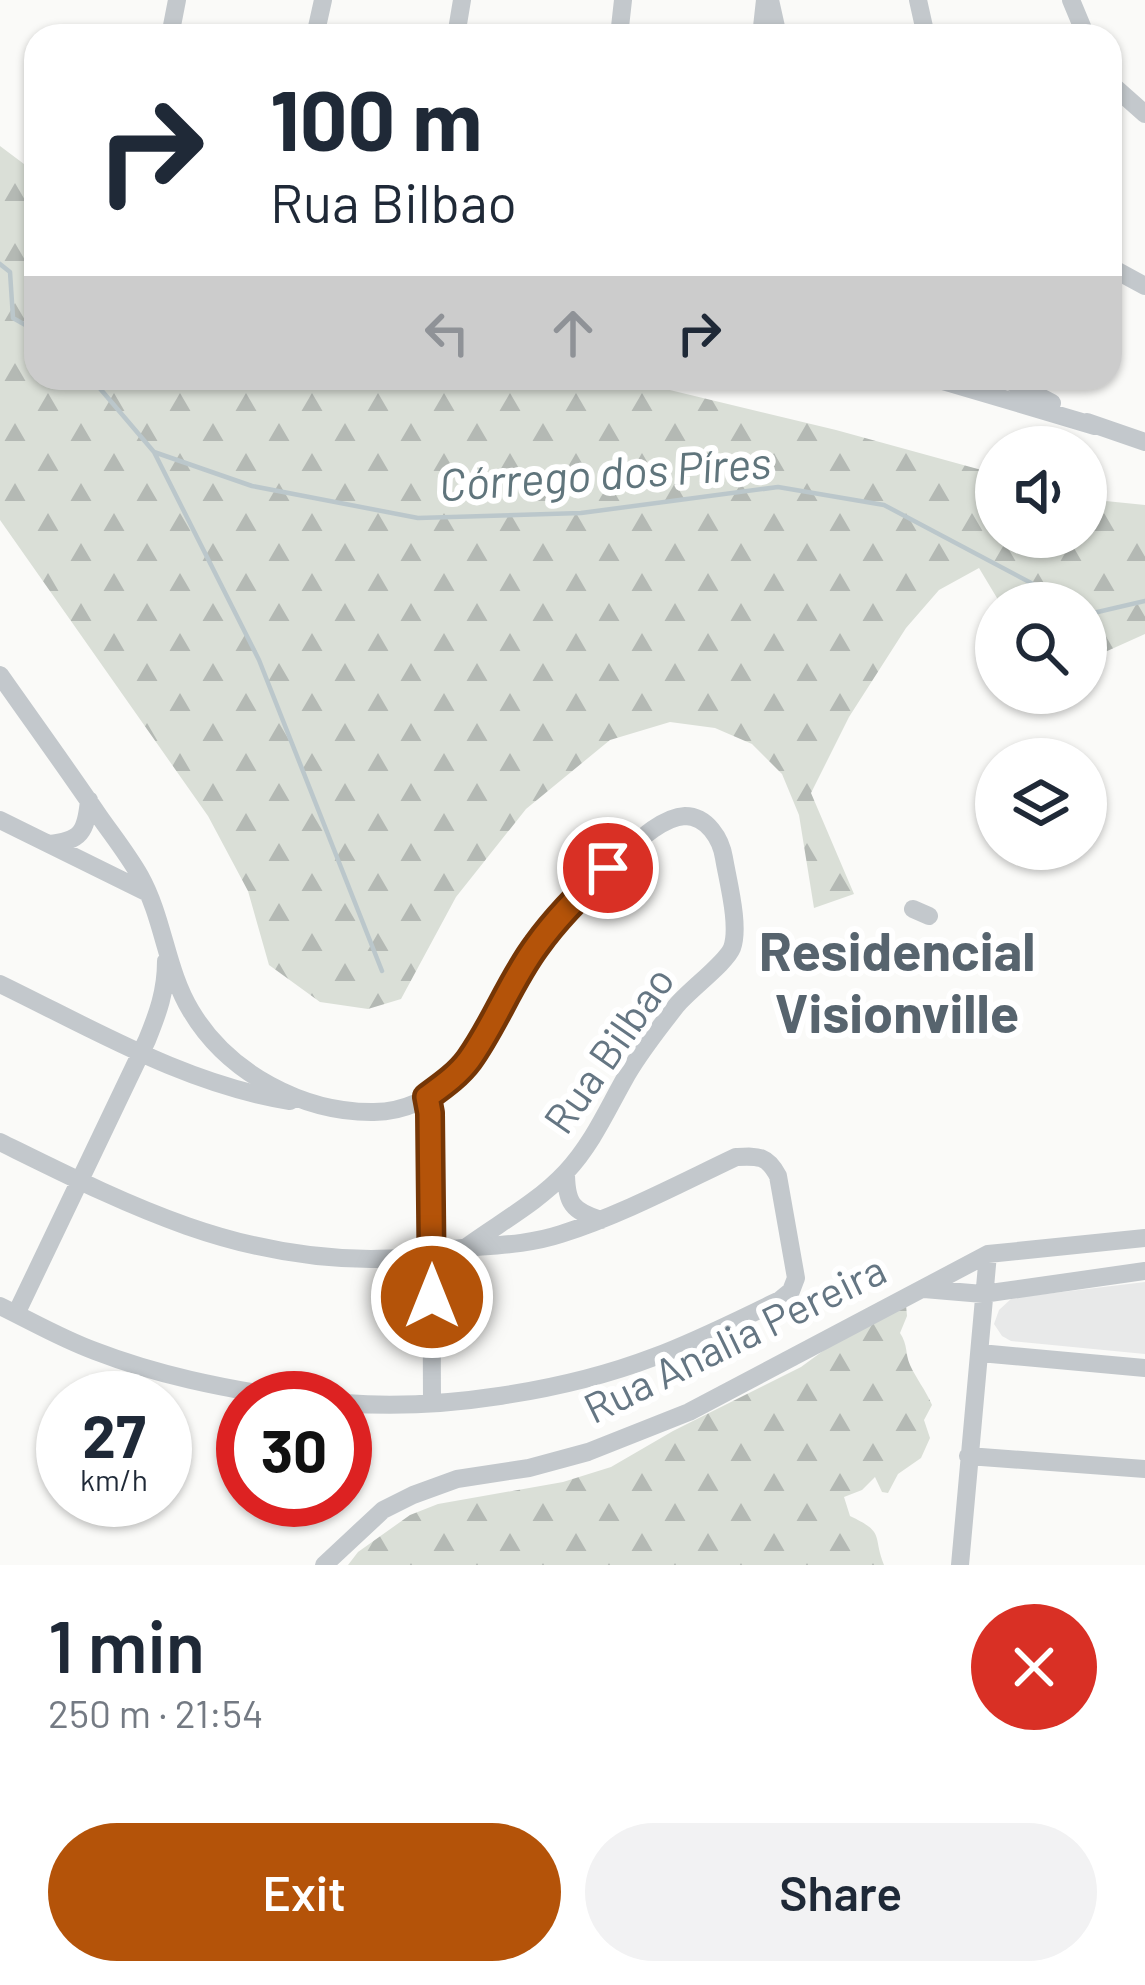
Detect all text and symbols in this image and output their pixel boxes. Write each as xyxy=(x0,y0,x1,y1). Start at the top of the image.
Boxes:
text: 100 m xyxy=(270,67,482,168)
icon: right xyxy=(72,72,228,228)
text: Rua Bilbao xyxy=(270,169,517,234)
icon: left xyxy=(414,300,480,366)
icon: ahead xyxy=(540,300,606,366)
icon: right xyxy=(666,300,732,366)
map controls xyxy=(975,426,1107,870)
button: sound xyxy=(975,426,1107,558)
water label: Córrego dos Píres xyxy=(437,433,773,511)
button: search xyxy=(975,582,1107,714)
button: layers xyxy=(975,738,1107,870)
pin xyxy=(557,817,659,919)
icon: arrive xyxy=(575,835,641,901)
district label: Residencial Visionville xyxy=(759,917,1035,1044)
street label: Rua Bilbao xyxy=(532,956,683,1142)
position arrow xyxy=(369,1234,495,1360)
street label: Rua Analia Pereira xyxy=(575,1243,893,1432)
speed limit sign: 30 xyxy=(216,1371,372,1527)
text: 27 xyxy=(82,1398,146,1470)
text: km/h xyxy=(80,1461,148,1497)
text: 1 min xyxy=(48,1601,205,1687)
button: close xyxy=(971,1604,1097,1730)
text: 250 m · 21:54 xyxy=(48,1689,264,1736)
button: Exit xyxy=(48,1823,561,1961)
button: Share xyxy=(585,1823,1097,1961)

